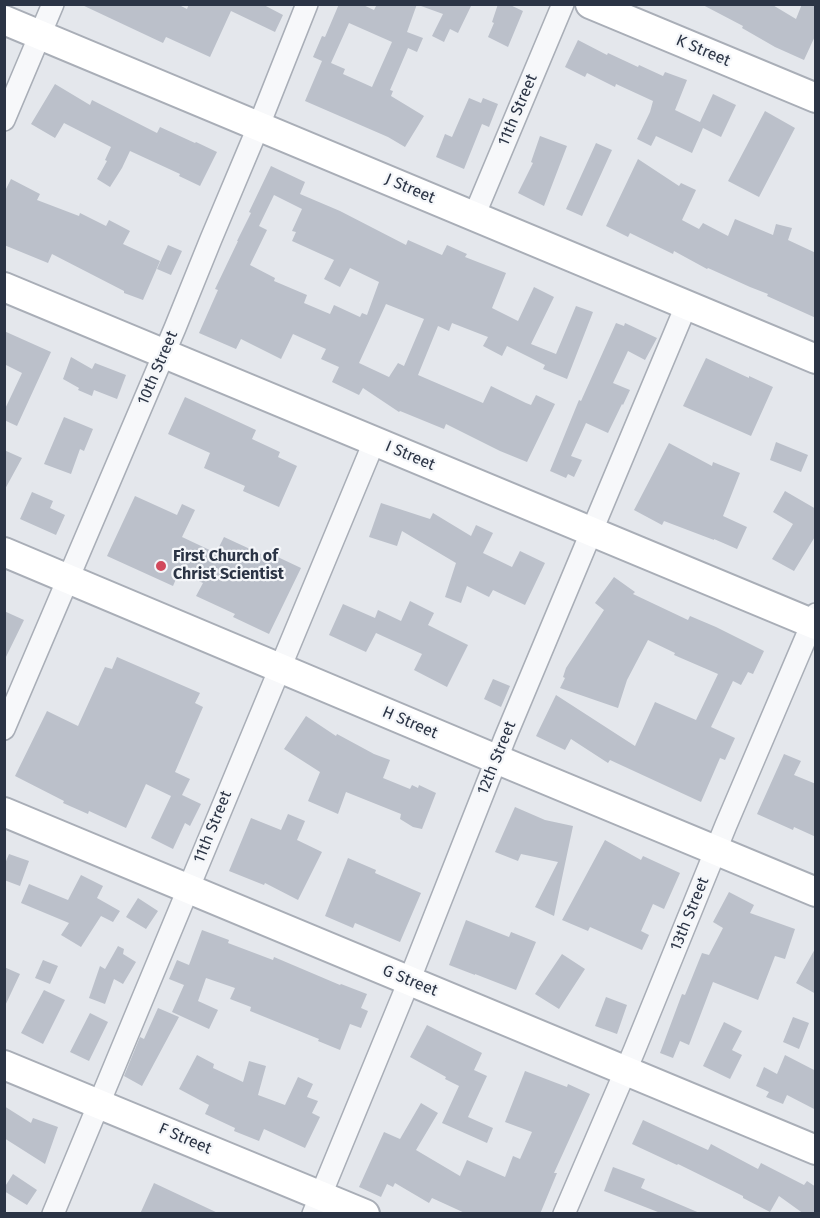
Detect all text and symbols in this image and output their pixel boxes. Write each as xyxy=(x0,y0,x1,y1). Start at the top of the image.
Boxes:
street label: K Street xyxy=(673,31,733,71)
street label: 11th Street xyxy=(494,71,542,149)
street label: J Street xyxy=(382,170,438,208)
street label: 10th Street xyxy=(134,328,182,408)
street label: I Street xyxy=(382,437,438,475)
place label: First Church of Christ Scientist xyxy=(173,547,284,585)
marker: First Church of Christ Scientist xyxy=(154,559,168,573)
street label: H Street xyxy=(379,703,441,743)
street label: 12th Street xyxy=(474,718,520,798)
street label: 11th Street xyxy=(190,788,236,866)
street label: 13th Street xyxy=(667,874,713,954)
street label: G Street xyxy=(380,961,440,1001)
street label: F Street xyxy=(156,1119,214,1159)

